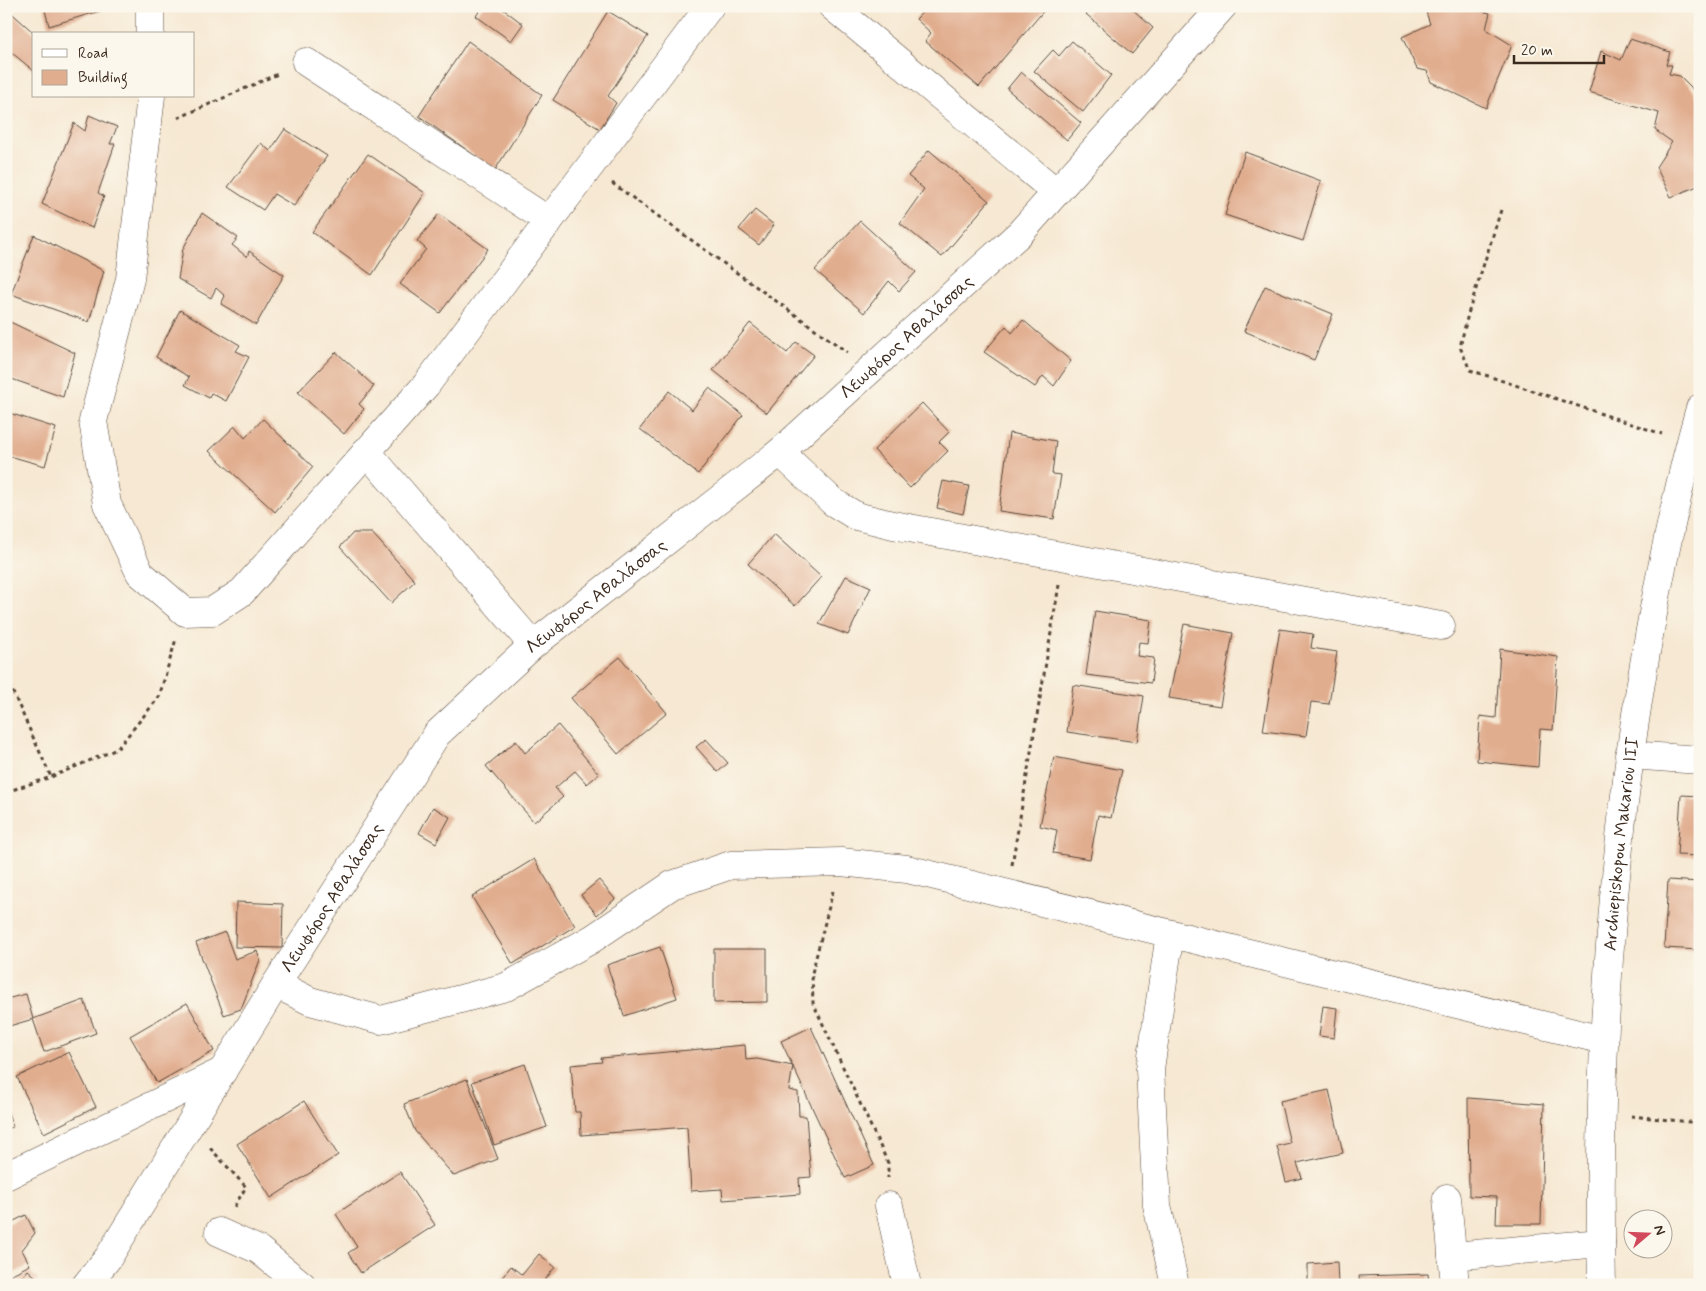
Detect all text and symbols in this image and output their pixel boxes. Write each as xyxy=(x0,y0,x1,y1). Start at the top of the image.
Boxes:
legend xyxy=(32,32,195,98)
scale bar xyxy=(1514,32,1604,64)
text: 20 m xyxy=(1521,41,1553,61)
text: Road xyxy=(78,44,108,64)
text: Building xyxy=(78,68,128,89)
street label: Λεωφόρος Αθαλάσσας xyxy=(835,270,979,405)
street label: Λεωφόρος Αθαλάσσας xyxy=(520,534,672,659)
street label: Archiepiskopou Makariou III xyxy=(1599,735,1645,952)
street label: Λεωφόρος Αθαλάσσας xyxy=(275,819,390,978)
north arrow xyxy=(1624,1208,1674,1258)
text: N xyxy=(1649,1223,1669,1237)

